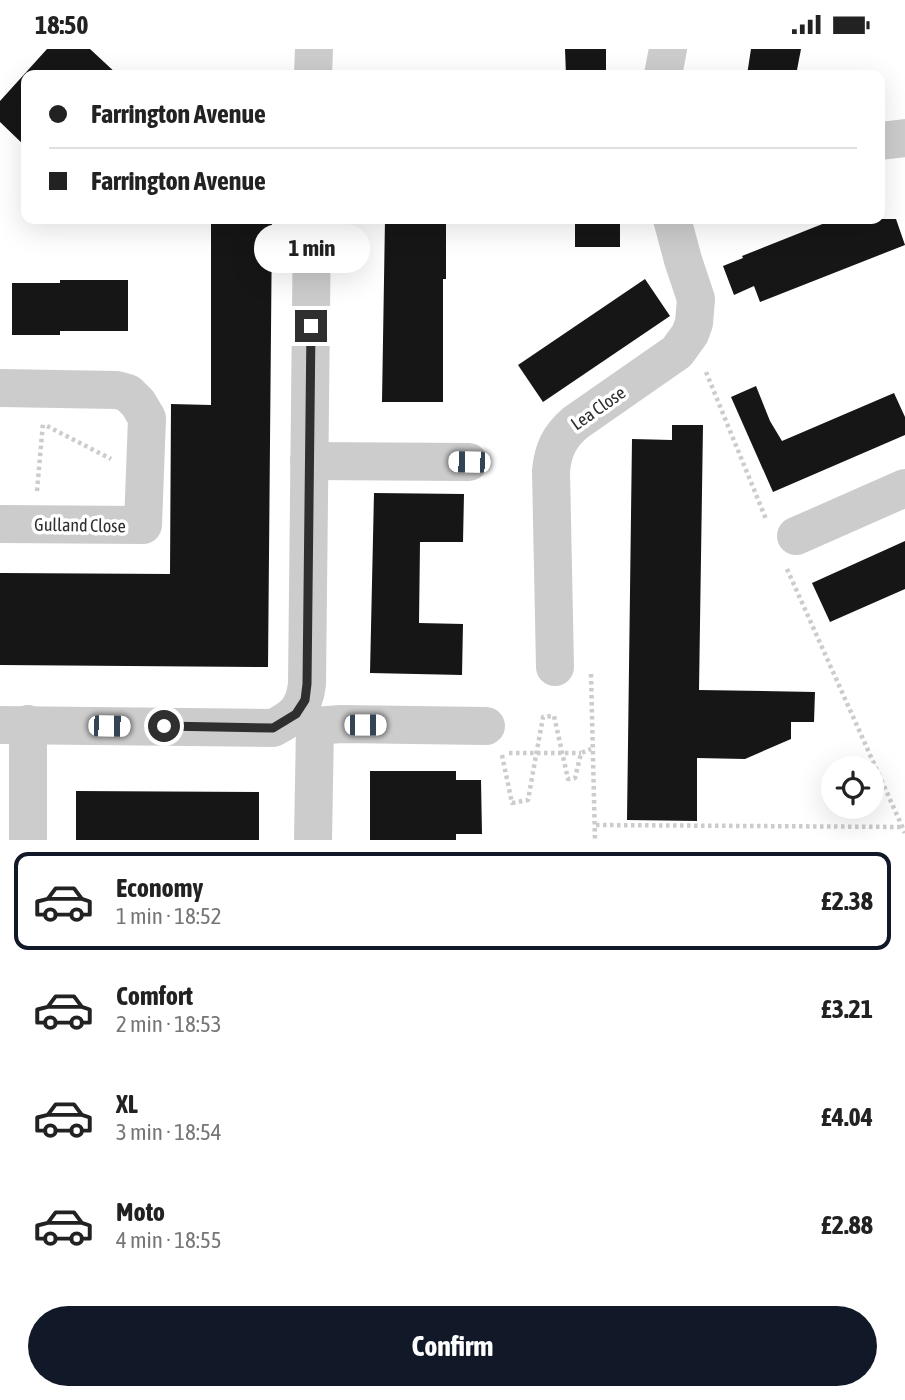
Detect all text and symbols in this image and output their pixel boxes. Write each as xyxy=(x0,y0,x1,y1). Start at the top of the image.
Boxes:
text: 18:50 xyxy=(35,10,89,40)
text: Farrington Avenue xyxy=(91,99,266,129)
text: Farrington Avenue xyxy=(91,166,266,196)
callout: 1 min xyxy=(253,225,369,273)
text: 1 min xyxy=(289,235,335,261)
route end xyxy=(295,310,327,342)
street label: Lea Close xyxy=(567,382,629,434)
car xyxy=(448,451,491,473)
street label: Gulland Close xyxy=(34,514,126,536)
route start xyxy=(148,710,180,742)
car xyxy=(88,715,131,737)
car xyxy=(345,715,387,736)
map controls xyxy=(821,756,884,819)
button: locate xyxy=(821,756,884,819)
icon: car xyxy=(32,870,95,933)
text: Economy xyxy=(116,873,203,903)
text: £2.38 xyxy=(821,886,873,916)
text: 1 min · 18:52 xyxy=(116,903,222,929)
icon: car xyxy=(32,978,95,1041)
text: Comfort xyxy=(116,981,193,1011)
text: £3.21 xyxy=(821,994,873,1024)
text: 2 min · 18:53 xyxy=(116,1011,222,1037)
icon: car xyxy=(32,1086,95,1149)
text: XL xyxy=(116,1089,138,1119)
text: £4.04 xyxy=(821,1102,873,1132)
text: 3 min · 18:54 xyxy=(116,1119,222,1145)
icon: car xyxy=(32,1194,95,1257)
text: Moto xyxy=(116,1197,165,1227)
text: £2.88 xyxy=(821,1210,873,1240)
text: 4 min · 18:55 xyxy=(116,1227,222,1253)
button: Confirm xyxy=(28,1306,877,1386)

